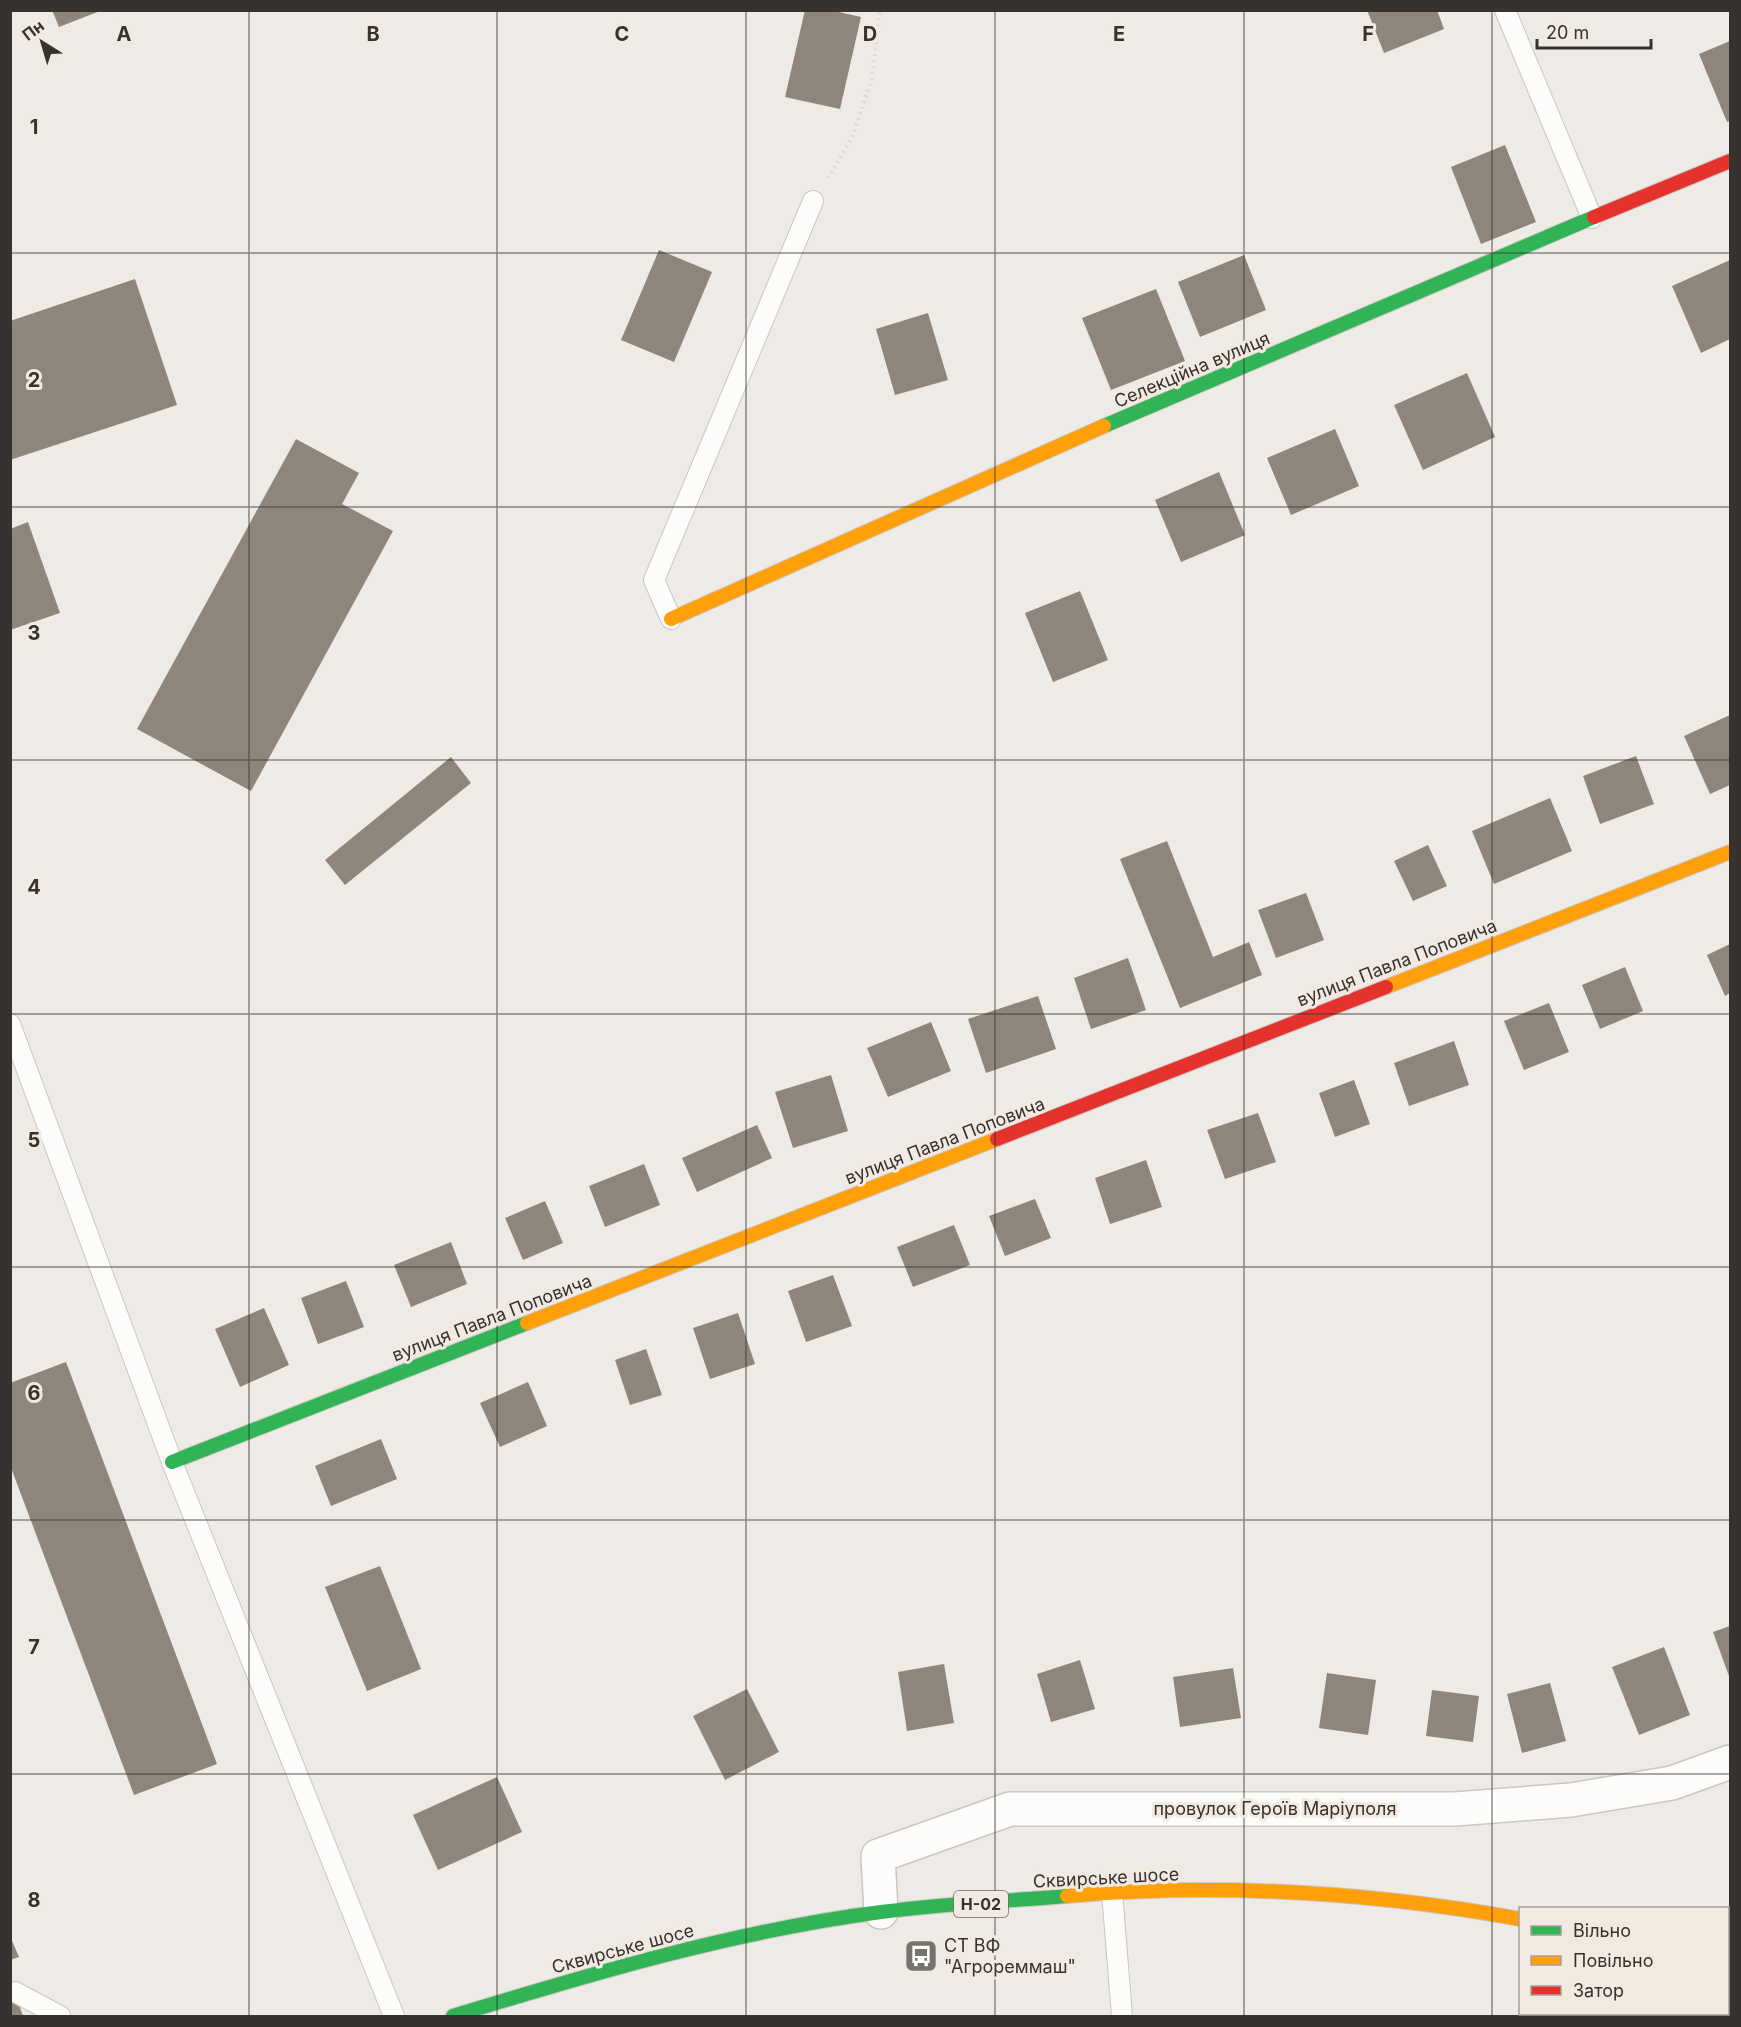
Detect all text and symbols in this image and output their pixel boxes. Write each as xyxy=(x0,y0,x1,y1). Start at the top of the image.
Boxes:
north arrow xyxy=(12,12,72,72)
scale bar xyxy=(1537,12,1651,50)
text: Пн xyxy=(18,15,48,45)
text: A xyxy=(117,22,132,46)
text: B xyxy=(366,22,380,46)
text: C xyxy=(615,22,629,46)
text: D xyxy=(863,22,877,46)
text: E xyxy=(1113,22,1125,46)
text: F xyxy=(1362,22,1374,46)
text: 20 m xyxy=(1546,22,1589,43)
text: 1 xyxy=(30,115,38,139)
street label: Селекційна вулиця xyxy=(1111,327,1273,412)
text: 2 xyxy=(28,368,40,392)
text: 3 xyxy=(28,621,40,645)
text: 4 xyxy=(27,875,41,899)
street label: вулиця Павла Поповича xyxy=(1294,915,1500,1010)
street label: вулиця Павла Поповича xyxy=(842,1093,1048,1188)
text: 5 xyxy=(28,1128,40,1152)
street label: вулиця Павла Поповича xyxy=(389,1270,595,1365)
text: 6 xyxy=(28,1381,41,1405)
text: 7 xyxy=(28,1635,40,1659)
street label: провулок Героїв Маріуполя xyxy=(1154,1798,1396,1819)
street label: Сквирське шосе xyxy=(1032,1863,1180,1892)
text: 8 xyxy=(27,1888,41,1912)
road number: Н-02 xyxy=(954,1891,1008,1917)
legend xyxy=(1519,1907,1729,2015)
street label: Сквирське шосе xyxy=(549,1919,696,1978)
text: Вільно xyxy=(1573,1920,1631,1941)
place label: СТ ВФ "Агрореммаш" xyxy=(944,1935,1076,1977)
bus stop icon: СТ ВФ "Агрореммаш" xyxy=(903,1938,939,1974)
text: Повільно xyxy=(1573,1950,1654,1971)
text: Затор xyxy=(1573,1980,1624,2001)

